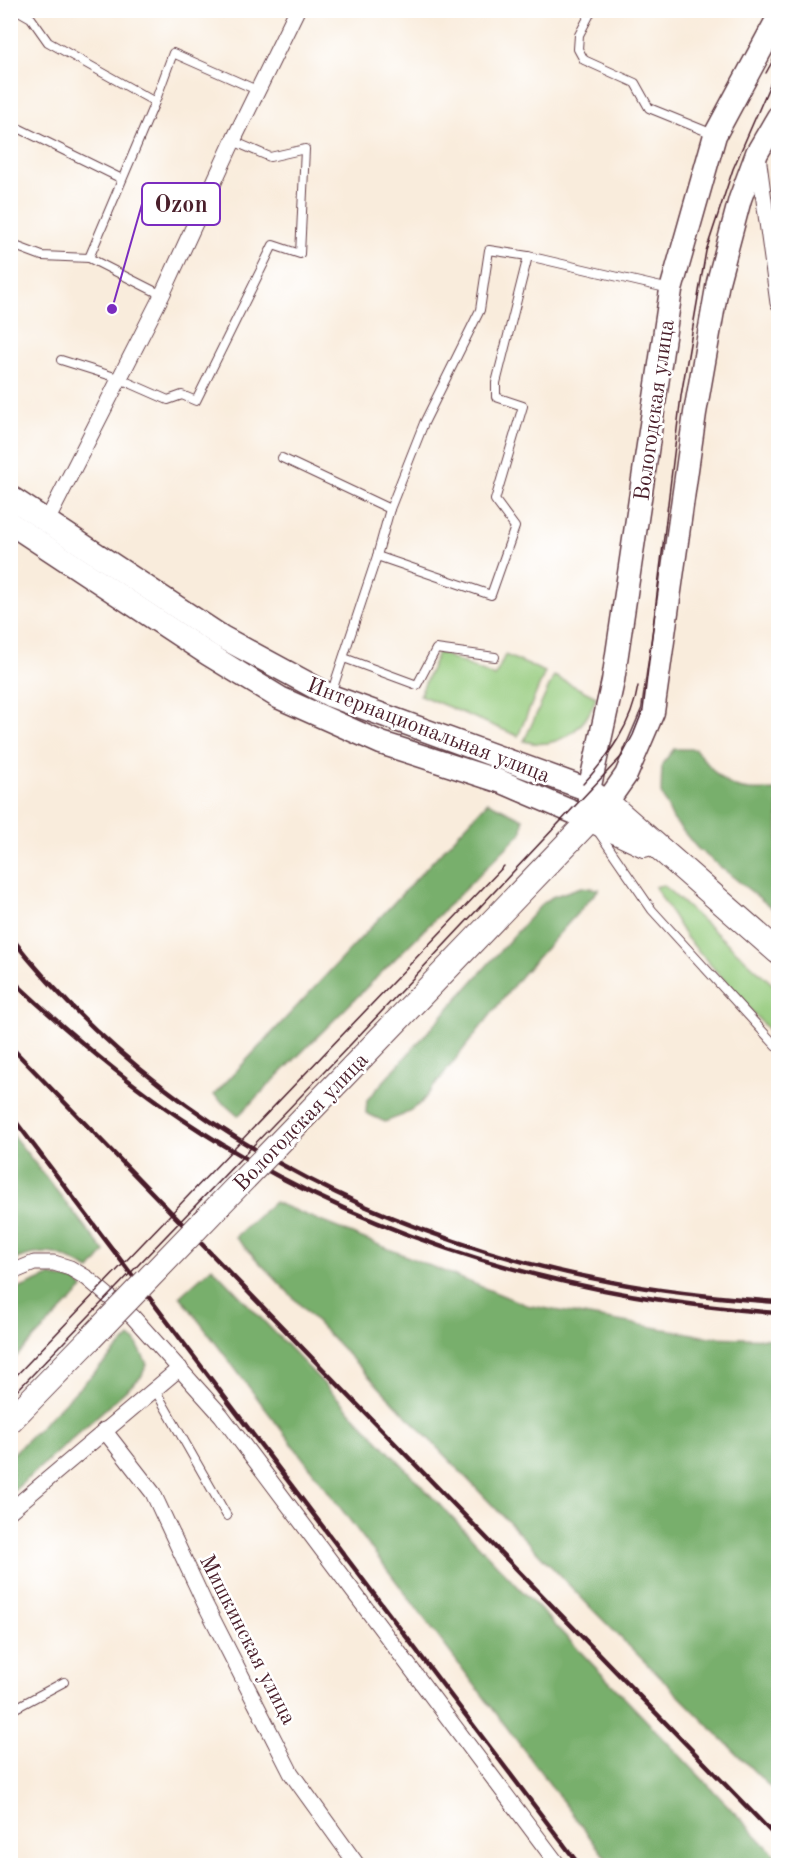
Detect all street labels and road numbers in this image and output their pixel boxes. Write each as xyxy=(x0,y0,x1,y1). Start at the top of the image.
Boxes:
street label: Вологодская улица xyxy=(631,318,679,502)
street label: Интернациональная улица xyxy=(304,674,553,788)
street label: Вологодская улица xyxy=(230,1049,373,1196)
street label: Мишкинская улица xyxy=(195,1551,300,1728)

